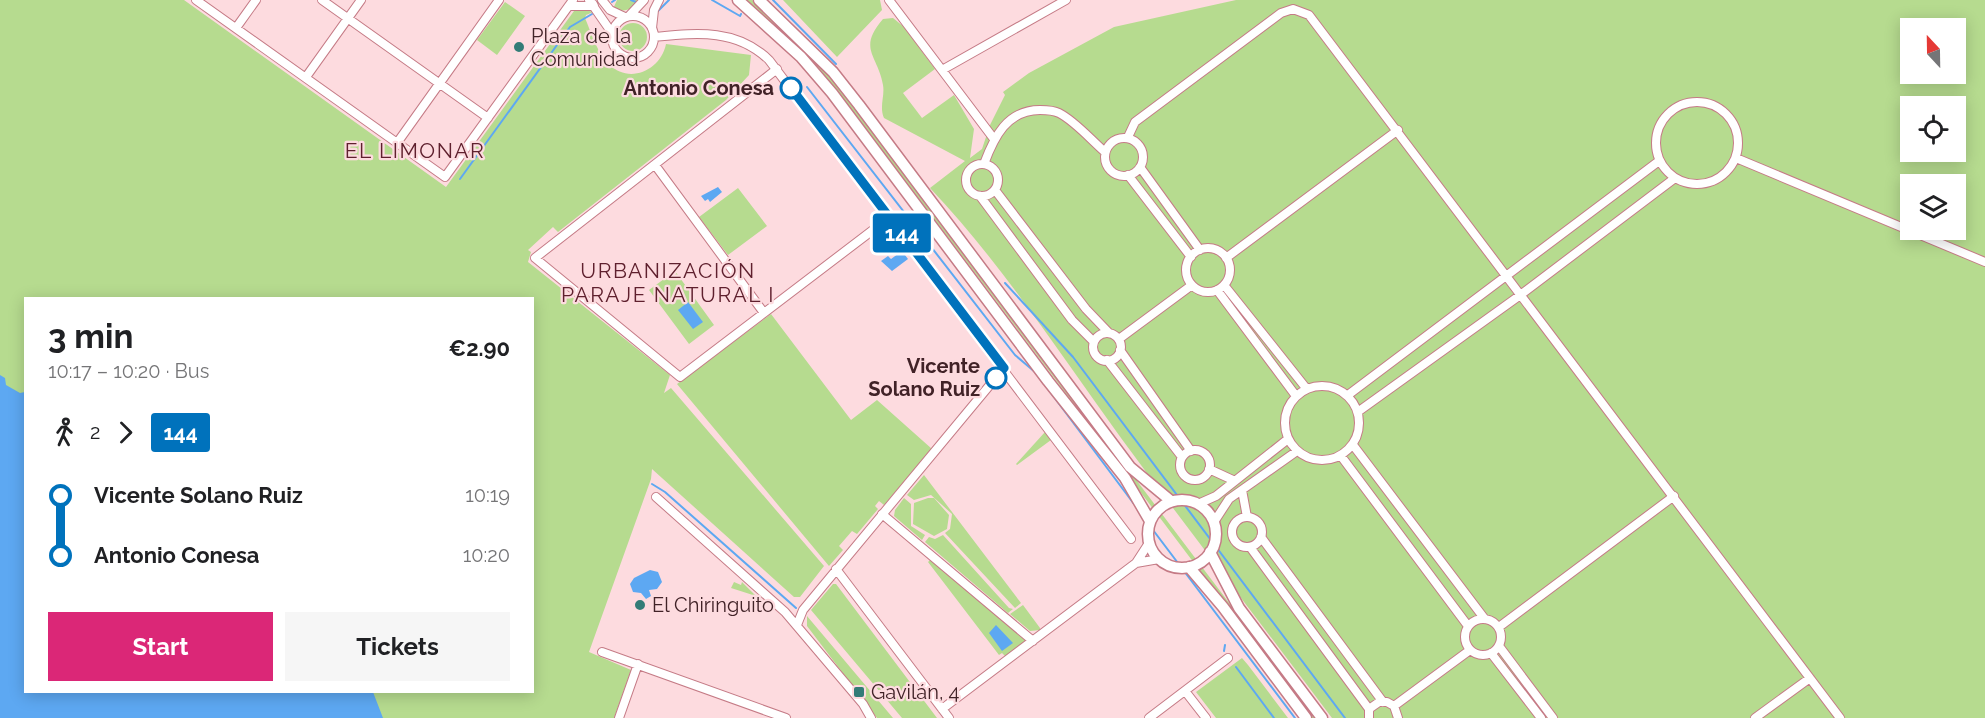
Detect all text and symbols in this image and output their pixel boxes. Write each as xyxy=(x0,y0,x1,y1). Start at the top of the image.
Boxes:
north arrow xyxy=(1900,18,1966,84)
map controls xyxy=(1900,18,1966,240)
place label: Plaza de la Comunidad xyxy=(531,24,639,71)
marker: Plaza de la Comunidad xyxy=(512,40,526,54)
place label: Antonio Conesa xyxy=(624,76,774,100)
marker: Antonio Conesa xyxy=(780,77,802,99)
button: locate xyxy=(1900,96,1966,162)
district label: EL LIMONAR xyxy=(345,138,485,163)
button: layers xyxy=(1900,174,1966,240)
line badge: 144 xyxy=(868,214,936,252)
text: 144 xyxy=(885,221,919,246)
district label: URBANIZACIÓN PARAJE NATURAL I xyxy=(561,258,775,307)
text: 3 min xyxy=(48,317,133,356)
text: €2.90 xyxy=(449,335,510,361)
place label: Vicente Solano Ruiz xyxy=(868,354,980,401)
text: 10:17 – 10:20 · Bus xyxy=(48,359,209,383)
marker: Vicente Solano Ruiz xyxy=(985,367,1007,389)
icon: walk xyxy=(48,416,81,449)
icon: forward xyxy=(109,416,142,449)
text: 2 xyxy=(90,420,100,444)
text: 144 xyxy=(163,420,198,445)
text: Vicente Solano Ruiz xyxy=(94,482,303,508)
text: 10:19 xyxy=(465,483,510,507)
text: Antonio Conesa xyxy=(94,542,260,568)
text: 10:20 xyxy=(463,543,510,567)
place label: El Chiringuito xyxy=(652,593,774,617)
marker: El Chiringuito xyxy=(633,598,647,612)
button: Start xyxy=(48,612,273,681)
button: Tickets xyxy=(285,612,510,681)
place label: Gavilán, 4 xyxy=(871,680,960,704)
marker: Gavilán, 4 xyxy=(852,685,866,699)

